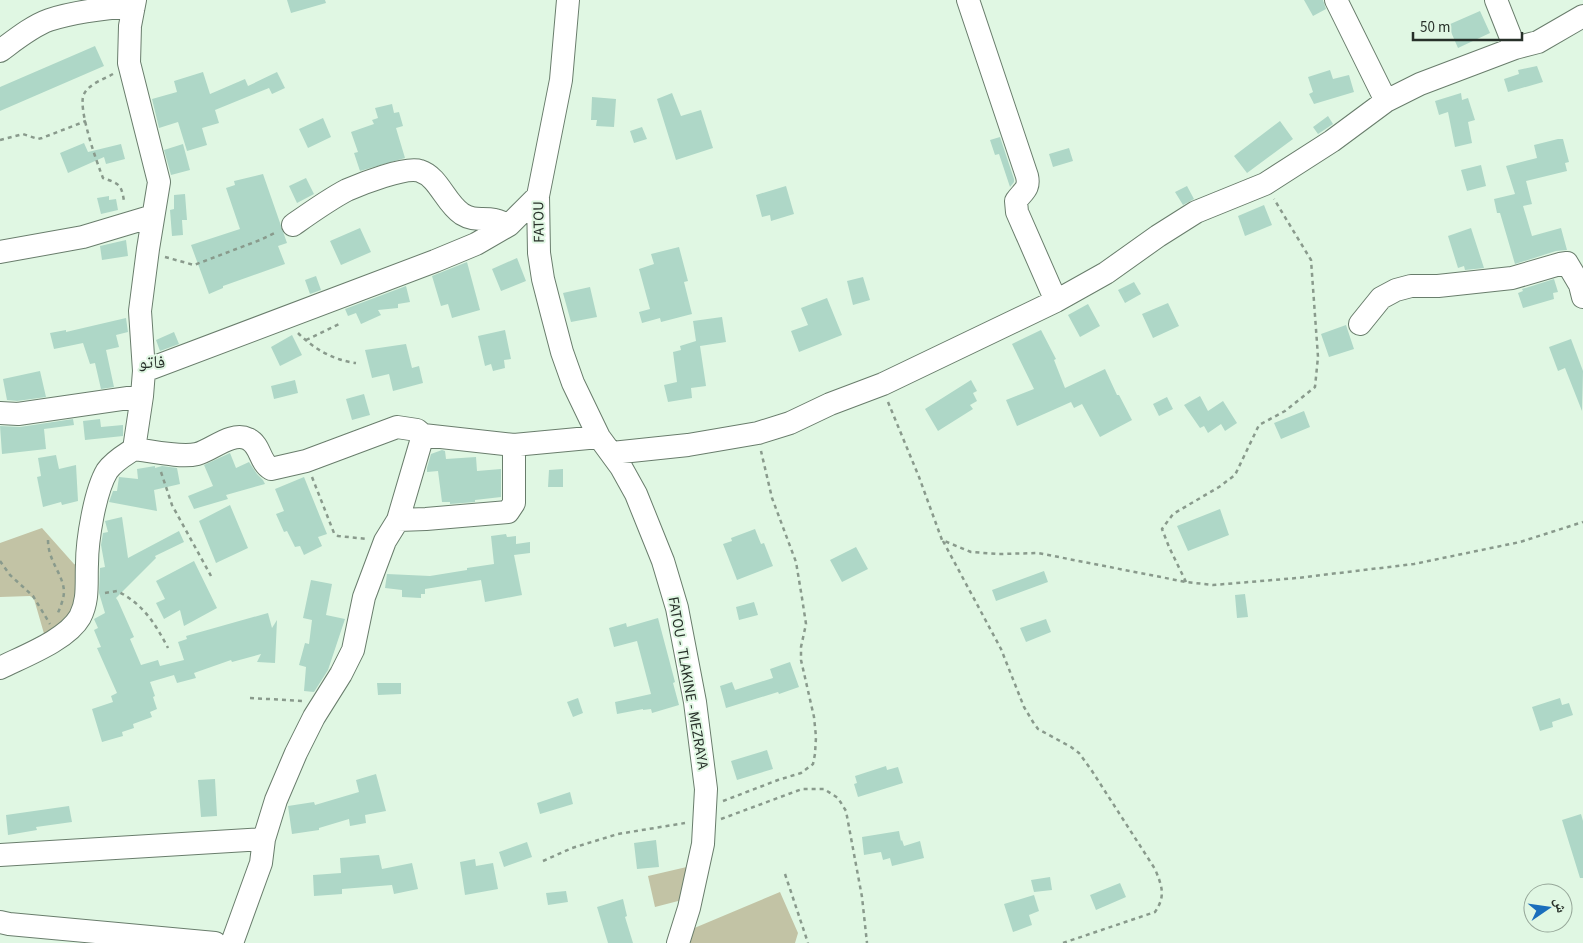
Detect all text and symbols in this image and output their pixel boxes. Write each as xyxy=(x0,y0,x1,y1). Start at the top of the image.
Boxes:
scale bar xyxy=(1413,10,1522,42)
text: 50 m xyxy=(1420,17,1450,38)
street label: FATOU xyxy=(528,201,550,243)
district label: فاتو xyxy=(139,350,165,375)
street label: FATOU - TLAKINE - MEZRAYA xyxy=(662,595,714,772)
north arrow xyxy=(1523,883,1573,933)
text: ش xyxy=(1548,896,1571,915)

